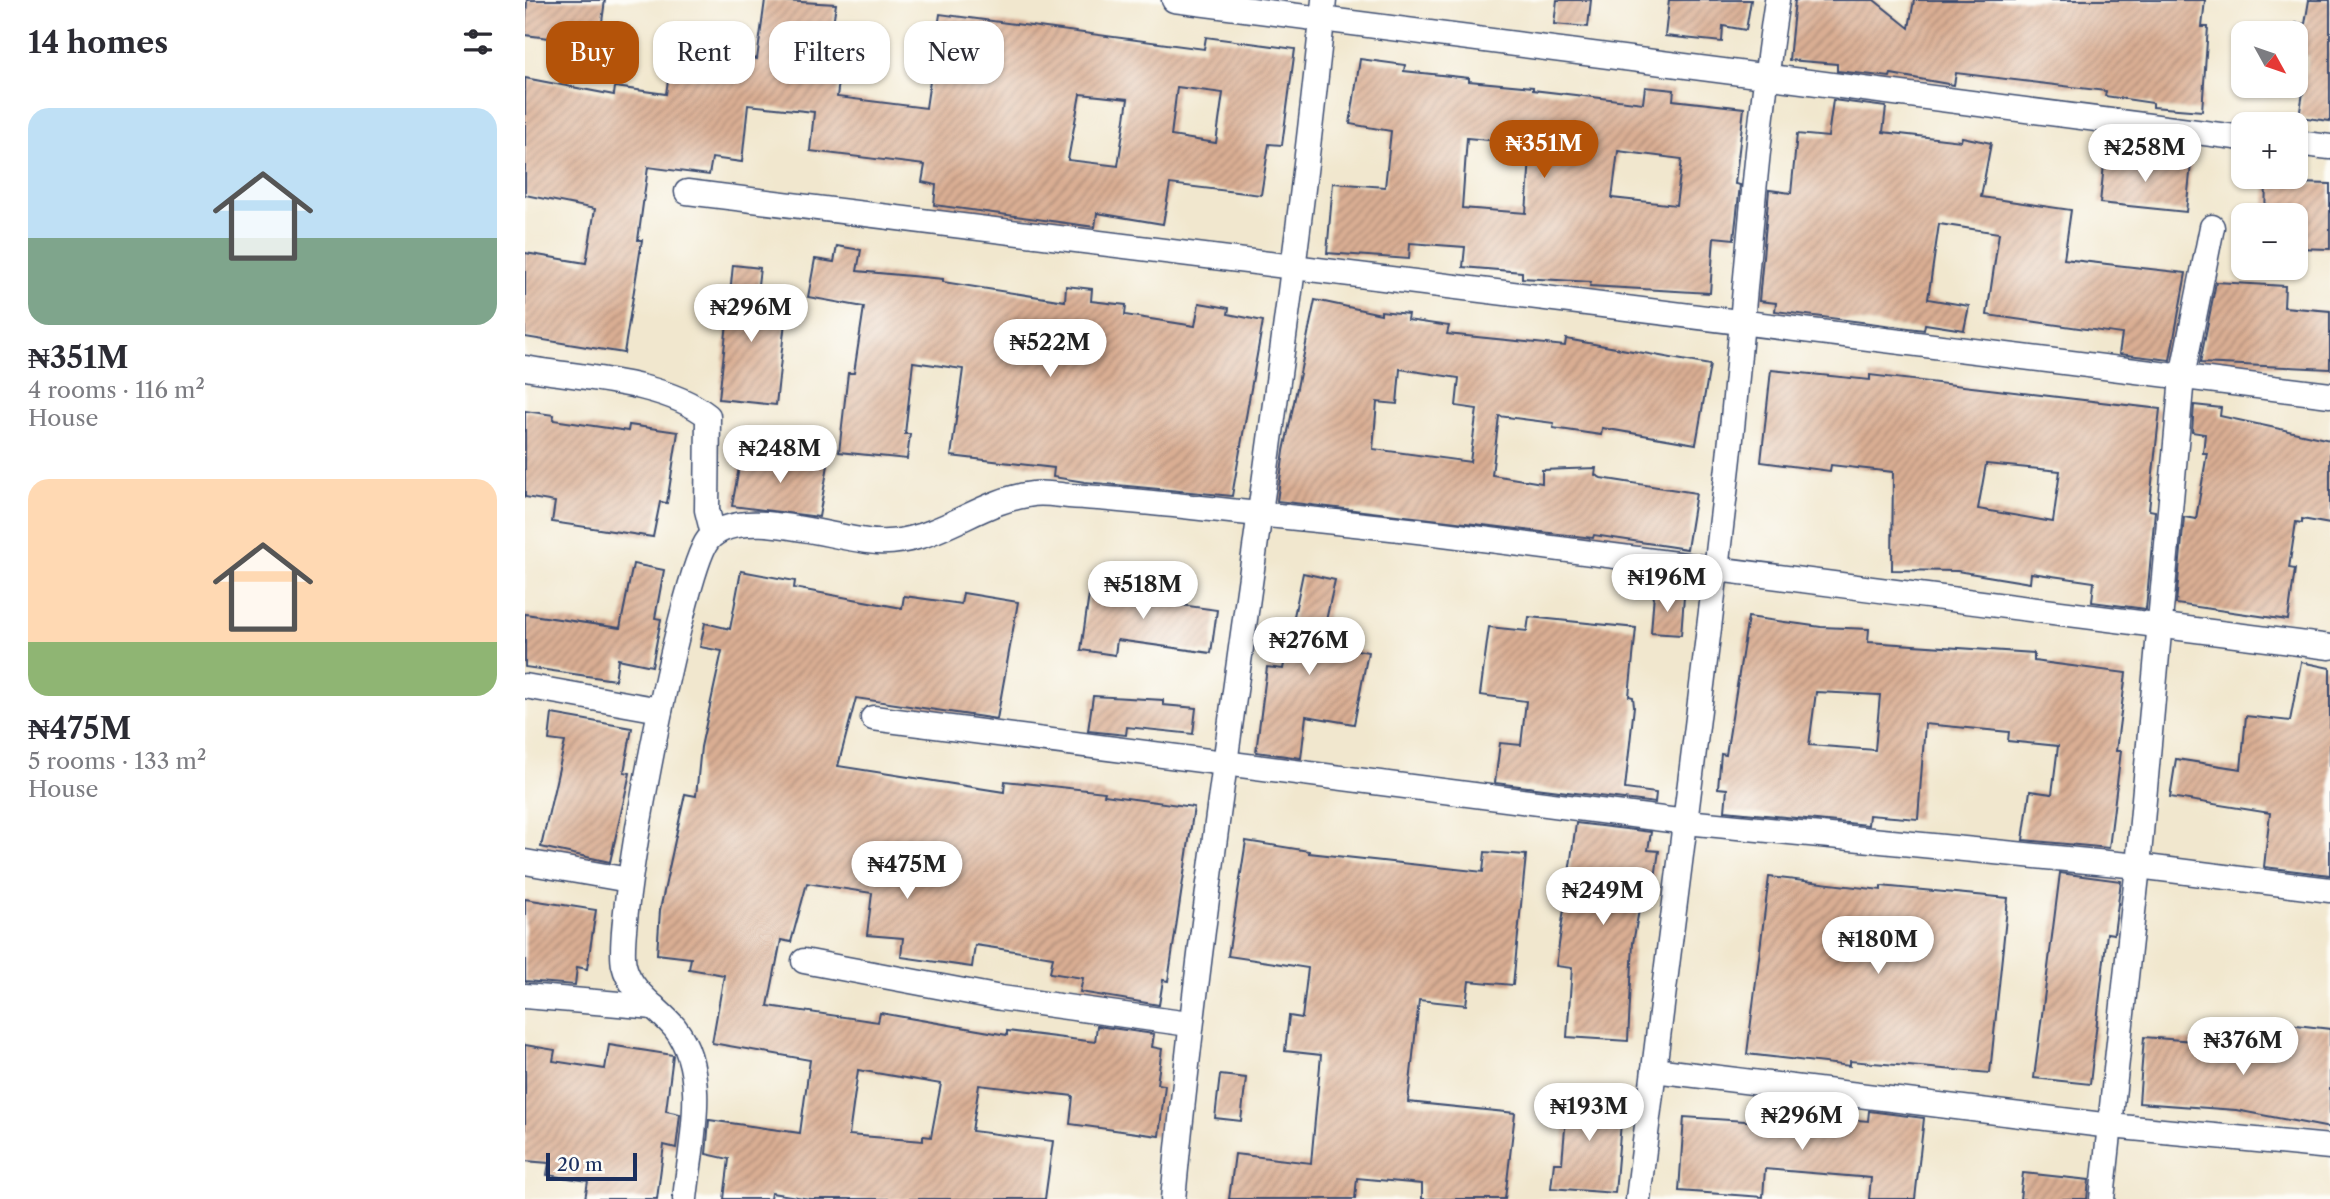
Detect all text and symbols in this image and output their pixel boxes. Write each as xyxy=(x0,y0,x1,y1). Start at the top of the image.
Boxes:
chip: Buy xyxy=(546,21,639,84)
chip: Rent xyxy=(653,21,755,84)
chip: Filters xyxy=(769,21,890,84)
chip: New xyxy=(904,21,1004,84)
north arrow xyxy=(2231,21,2308,98)
map controls xyxy=(2231,21,2308,280)
icon: filters xyxy=(459,23,497,61)
text: 14 homes xyxy=(28,24,168,61)
button: + xyxy=(2231,112,2308,189)
pin: ₦351M xyxy=(1495,120,1593,180)
pin: ₦258M xyxy=(2096,124,2194,184)
text: ₦351M xyxy=(1505,129,1583,157)
text: ₦258M xyxy=(2104,133,2186,161)
icon: home xyxy=(200,153,326,279)
button: − xyxy=(2231,203,2308,280)
pin: ₦296M xyxy=(702,284,800,344)
text: ₦296M xyxy=(710,293,792,321)
pin: ₦522M xyxy=(1001,320,1099,379)
text: ₦522M xyxy=(1010,328,1090,356)
text: ₦351M xyxy=(28,339,129,376)
text: 4 rooms · 116 m² xyxy=(28,376,205,404)
text: House xyxy=(28,404,98,432)
pin: ₦248M xyxy=(731,426,829,485)
text: ₦248M xyxy=(739,434,821,462)
icon: home xyxy=(200,524,326,650)
pin: ₦196M xyxy=(1618,554,1716,614)
pin: ₦518M xyxy=(1094,562,1192,621)
text: ₦196M xyxy=(1628,563,1706,591)
text: ₦518M xyxy=(1104,570,1182,598)
pin: ₦276M xyxy=(1260,618,1358,677)
text: ₦276M xyxy=(1269,626,1349,654)
text: ₦475M xyxy=(28,710,131,747)
text: 5 rooms · 133 m² xyxy=(28,747,206,775)
text: House xyxy=(28,775,98,803)
pin: ₦475M xyxy=(858,842,956,901)
text: ₦475M xyxy=(867,850,947,878)
pin: ₦249M xyxy=(1554,867,1652,927)
text: ₦249M xyxy=(1562,876,1644,904)
pin: ₦180M xyxy=(1829,916,1927,976)
text: ₦180M xyxy=(1838,925,1918,953)
pin: ₦376M xyxy=(2194,1018,2292,1077)
text: ₦376M xyxy=(2203,1026,2283,1054)
pin: ₦193M xyxy=(1540,1084,1638,1143)
text: ₦193M xyxy=(1550,1092,1628,1120)
pin: ₦296M xyxy=(1753,1092,1851,1152)
text: ₦296M xyxy=(1761,1101,1843,1129)
scale bar xyxy=(546,1150,637,1182)
text: 20 m xyxy=(557,1153,603,1176)

